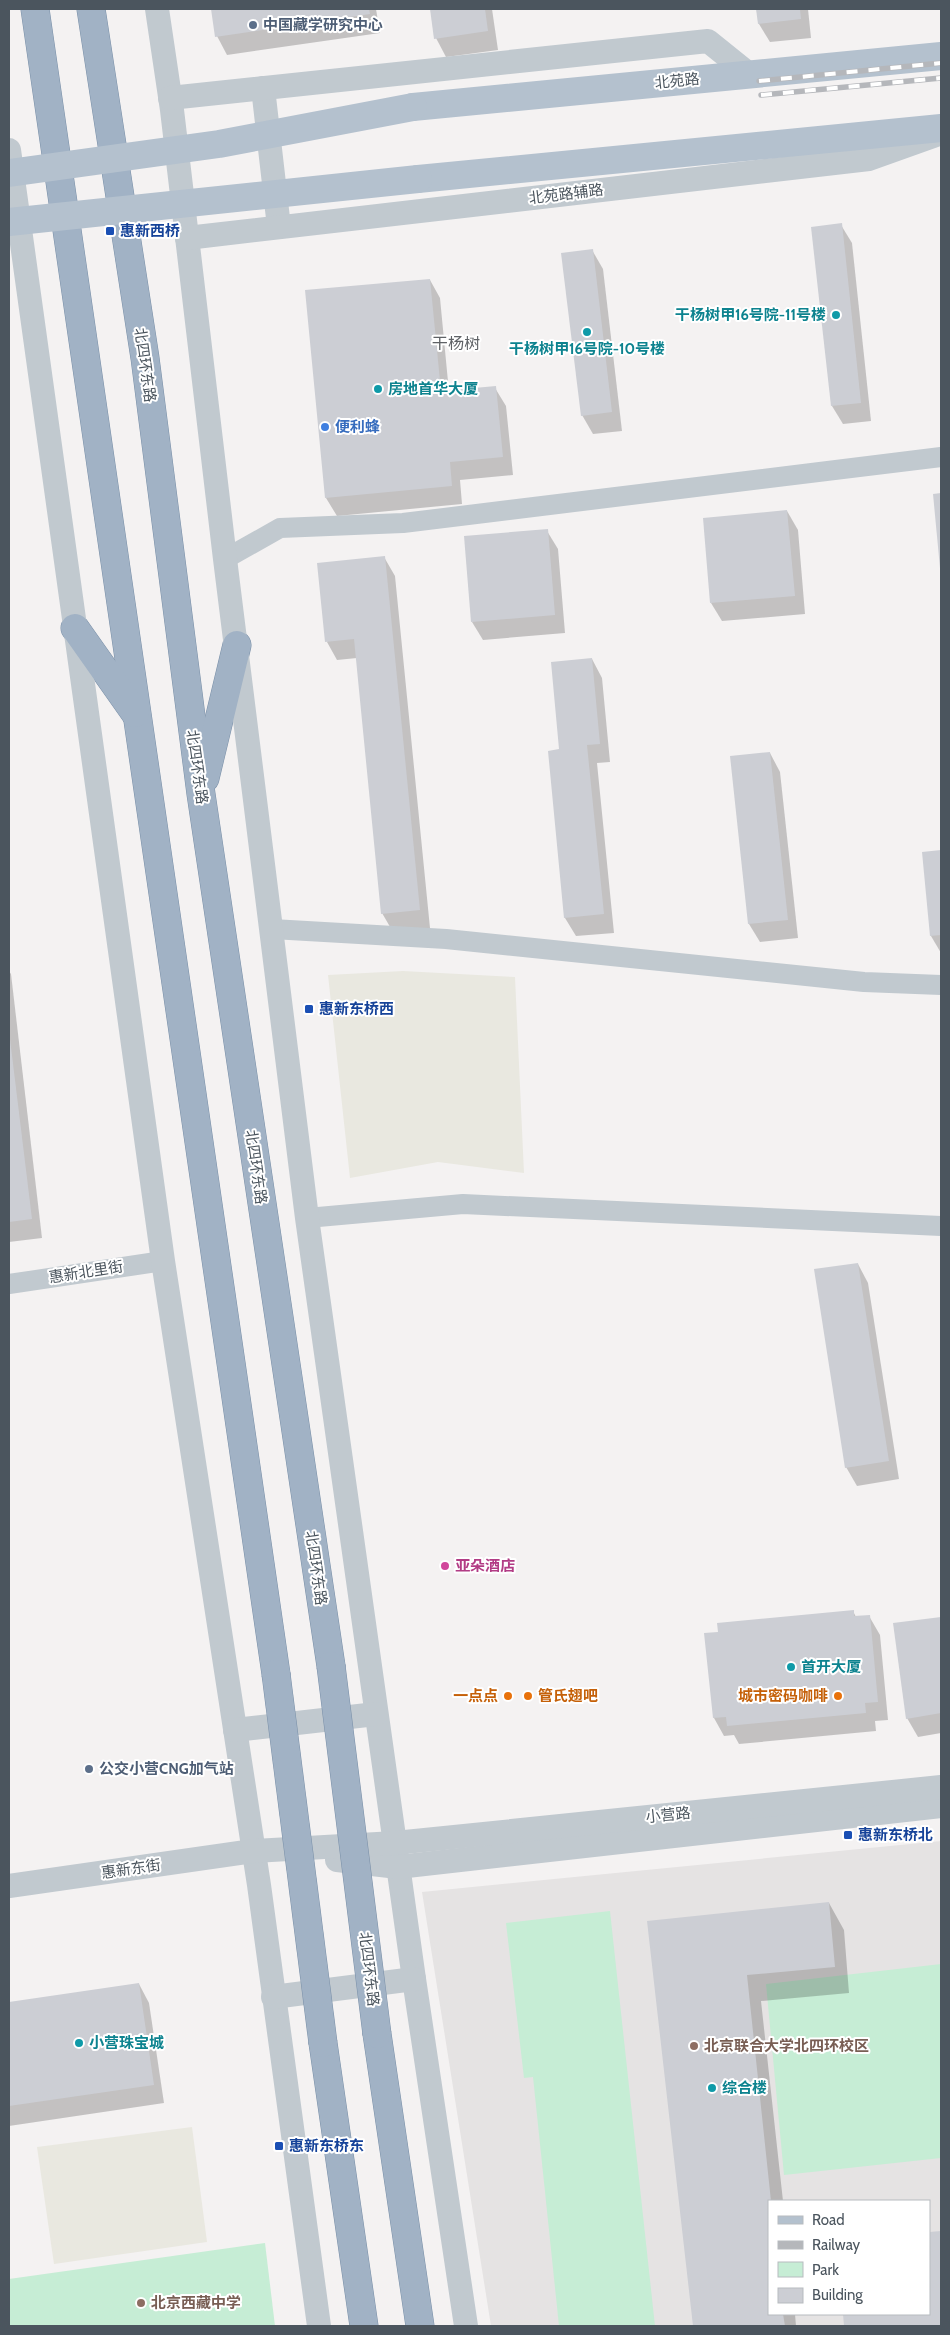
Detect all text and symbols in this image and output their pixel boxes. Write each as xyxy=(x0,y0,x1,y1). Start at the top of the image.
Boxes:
place label: 中国藏学研究中心 xyxy=(263,16,383,34)
marker: 中国藏学研究中心 xyxy=(247,19,259,31)
street label: 北苑路 xyxy=(654,70,700,92)
street label: 北苑路辅路 xyxy=(528,180,604,208)
place label: 惠新西桥 xyxy=(120,222,180,240)
marker: 惠新西桥 xyxy=(104,225,116,237)
place label: 干杨树甲16号院-11号楼 xyxy=(675,306,826,324)
marker: 干杨树甲16号院-11号楼 xyxy=(830,309,842,321)
marker: 干杨树甲16号院-10号楼 xyxy=(581,326,593,338)
street label: 北四环东路 xyxy=(131,327,159,403)
district label: 干杨树 xyxy=(432,334,480,353)
place label: 干杨树甲16号院-10号楼 xyxy=(509,340,665,358)
place label: 房地首华大厦 xyxy=(388,380,478,398)
marker: 房地首华大厦 xyxy=(372,383,384,395)
place label: 便利蜂 xyxy=(335,418,380,436)
marker: 便利蜂 xyxy=(319,421,331,433)
street label: 北四环东路 xyxy=(183,729,211,805)
place label: 惠新东桥西 xyxy=(319,1000,394,1018)
marker: 惠新东桥西 xyxy=(303,1003,315,1015)
street label: 北四环东路 xyxy=(242,1129,270,1205)
street label: 惠新北里街 xyxy=(48,1257,124,1287)
street label: 北四环东路 xyxy=(302,1530,330,1606)
place label: 亚朵酒店 xyxy=(455,1557,515,1575)
marker: 亚朵酒店 xyxy=(439,1560,451,1572)
place label: 首开大厦 xyxy=(801,1658,861,1676)
marker: 首开大厦 xyxy=(785,1661,797,1673)
place label: 一点点 xyxy=(453,1687,498,1705)
place label: 管氏翅吧 xyxy=(538,1687,598,1705)
place label: 城市密码咖啡 xyxy=(738,1687,828,1705)
marker: 一点点 xyxy=(502,1690,514,1702)
marker: 管氏翅吧 xyxy=(522,1690,534,1702)
marker: 城市密码咖啡 xyxy=(832,1690,844,1702)
place label: 公交小营CNG加气站 xyxy=(99,1760,234,1778)
marker: 公交小营CNG加气站 xyxy=(83,1763,95,1775)
street label: 小营路 xyxy=(645,1804,691,1826)
place label: 惠新东桥北 xyxy=(858,1826,933,1844)
marker: 惠新东桥北 xyxy=(842,1829,854,1841)
street label: 惠新东街 xyxy=(100,1856,162,1882)
street label: 北四环东路 xyxy=(355,1931,383,2007)
place label: 小营珠宝城 xyxy=(89,2034,164,2052)
marker: 小营珠宝城 xyxy=(73,2037,85,2049)
place label: 北京联合大学北四环校区 xyxy=(704,2037,869,2055)
marker: 北京联合大学北四环校区 xyxy=(688,2040,700,2052)
place label: 综合楼 xyxy=(722,2079,767,2097)
marker: 综合楼 xyxy=(706,2082,718,2094)
place label: 惠新东桥东 xyxy=(289,2137,364,2155)
marker: 惠新东桥东 xyxy=(273,2140,285,2152)
legend xyxy=(768,2200,930,2315)
text: Road xyxy=(812,2211,845,2229)
text: Railway xyxy=(812,2236,861,2254)
text: Park xyxy=(812,2261,839,2279)
text: Building xyxy=(812,2286,863,2304)
place label: 北京西藏中学 xyxy=(151,2294,241,2312)
marker: 北京西藏中学 xyxy=(135,2297,147,2309)

